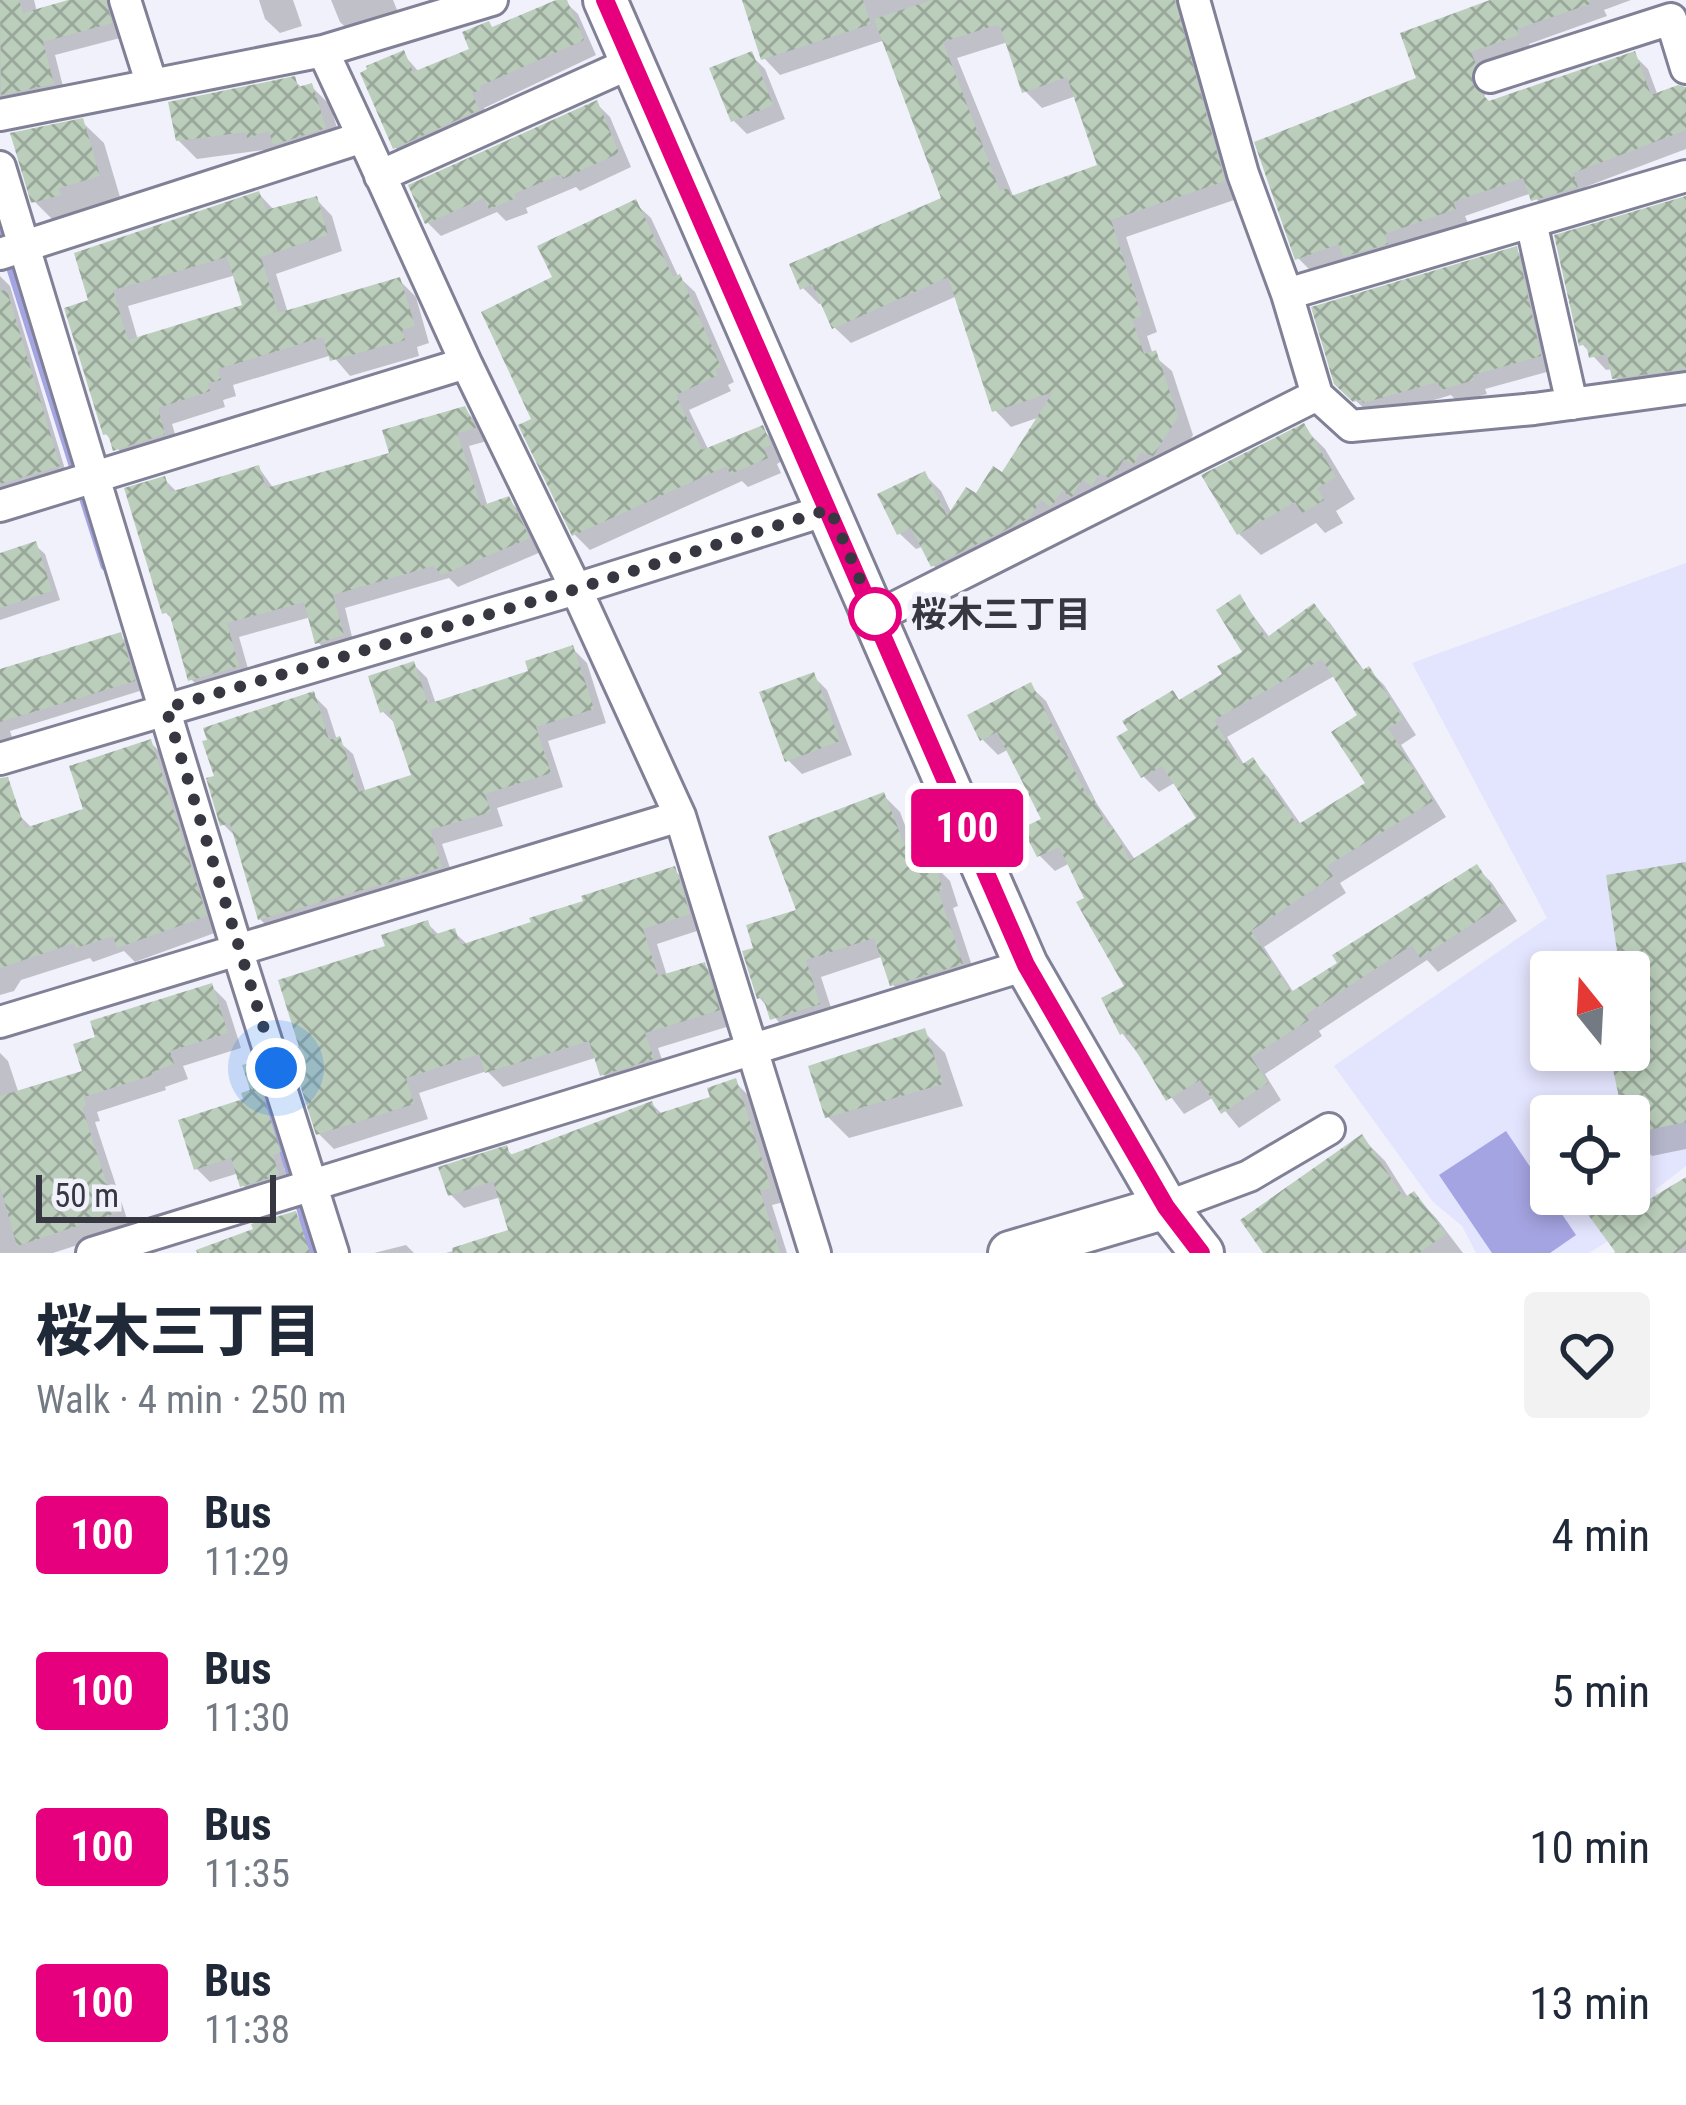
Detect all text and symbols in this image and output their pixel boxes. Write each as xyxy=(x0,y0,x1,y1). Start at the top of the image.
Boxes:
marker: 桜木三丁目 xyxy=(850,589,900,639)
place label: 桜木三丁目 xyxy=(911,594,1091,636)
line badge: 100 xyxy=(898,789,1036,867)
text: 100 xyxy=(935,803,999,852)
north arrow xyxy=(1530,951,1650,1071)
map controls xyxy=(1530,951,1650,1215)
your location xyxy=(246,1038,306,1098)
button: locate xyxy=(1530,1095,1650,1215)
scale bar xyxy=(36,1169,276,1222)
text: 50 m xyxy=(54,1176,119,1215)
button: heart xyxy=(1524,1292,1650,1418)
text: 桜木三丁目 xyxy=(36,1298,321,1365)
text: Walk · 4 min · 250 m xyxy=(36,1377,347,1423)
text: Bus xyxy=(204,1486,272,1539)
text: 4 min xyxy=(1551,1509,1650,1562)
text: 100 xyxy=(70,1510,134,1559)
text: 11:29 xyxy=(204,1539,290,1585)
text: Bus xyxy=(204,1642,272,1695)
text: 5 min xyxy=(1551,1665,1650,1718)
text: 100 xyxy=(70,1666,134,1715)
text: 11:30 xyxy=(204,1695,290,1741)
text: Bus xyxy=(204,1798,272,1851)
text: 10 min xyxy=(1529,1821,1650,1874)
text: 100 xyxy=(70,1822,134,1871)
text: 11:35 xyxy=(204,1851,290,1897)
text: Bus xyxy=(204,1954,272,2007)
text: 13 min xyxy=(1529,1977,1650,2030)
text: 100 xyxy=(70,1978,134,2027)
text: 11:38 xyxy=(204,2007,290,2053)

